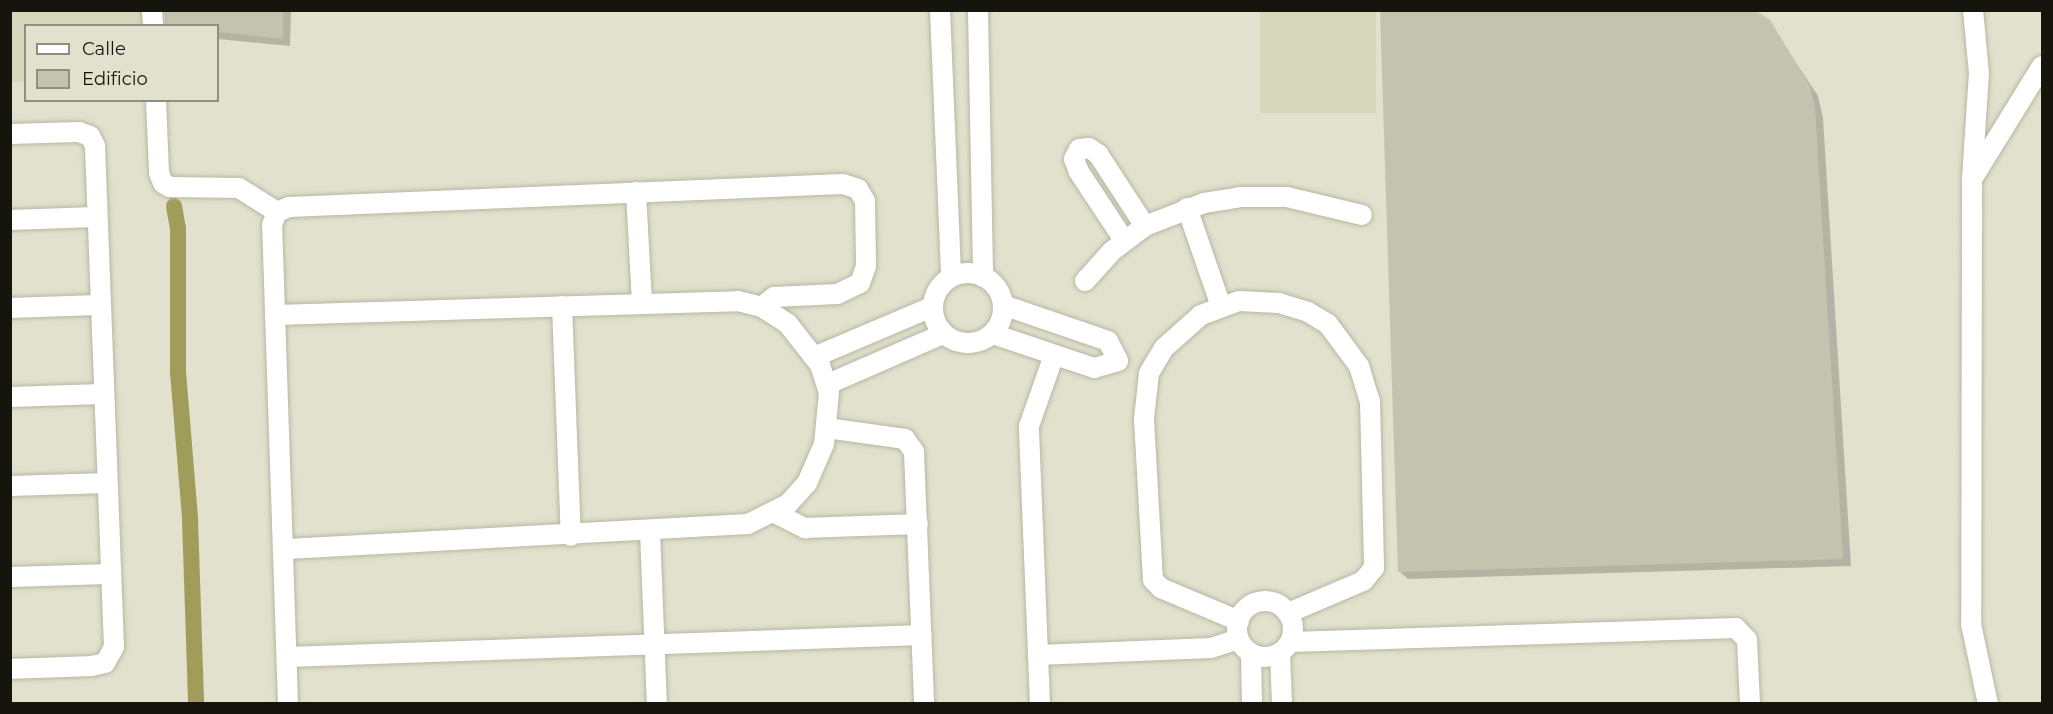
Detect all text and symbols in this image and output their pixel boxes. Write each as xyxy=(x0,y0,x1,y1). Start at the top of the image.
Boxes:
legend xyxy=(24,24,219,102)
text: Calle xyxy=(82,38,126,60)
text: Edificio xyxy=(82,68,148,90)

